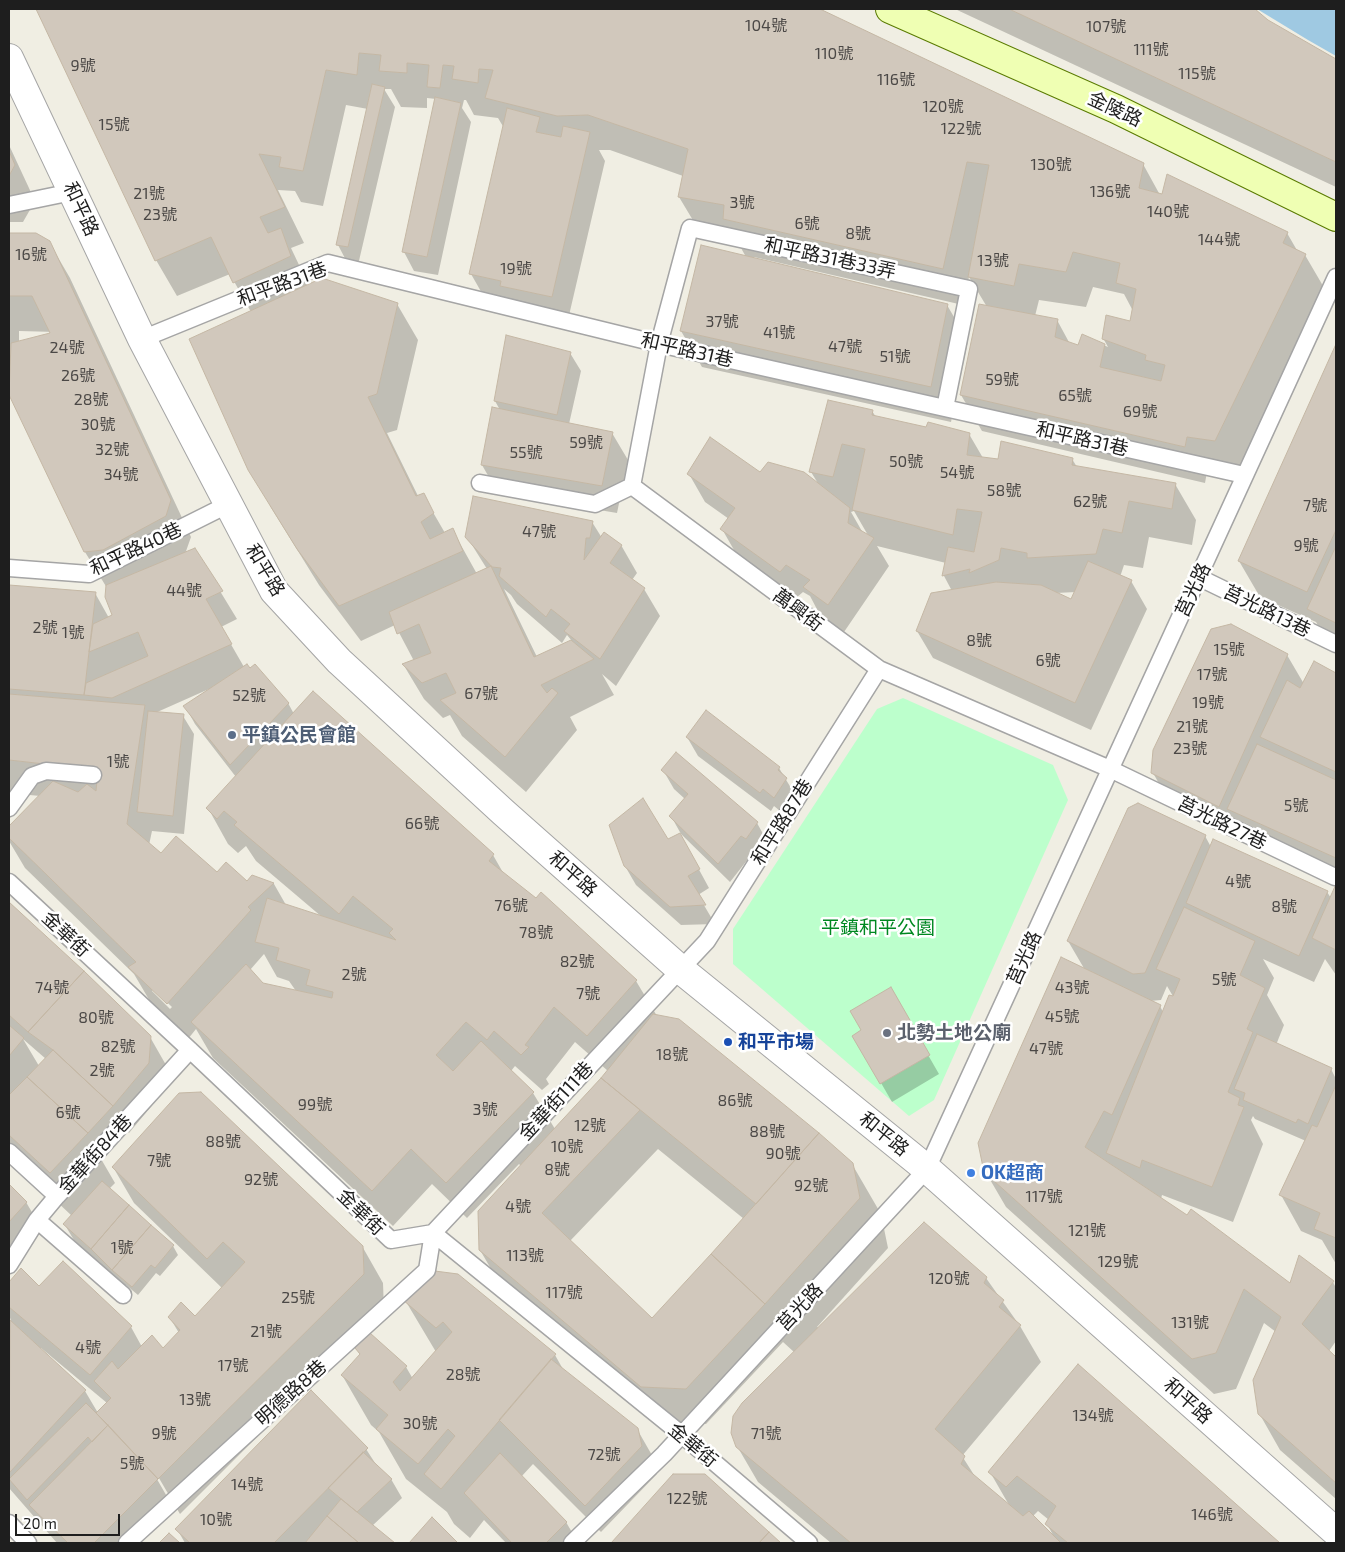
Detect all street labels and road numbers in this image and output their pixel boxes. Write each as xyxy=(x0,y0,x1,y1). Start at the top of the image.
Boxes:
street label: 金陵路 xyxy=(1084,87,1146,131)
street label: 和平路 xyxy=(59,178,103,240)
street label: 和平路31巷33弄 xyxy=(762,233,898,283)
street label: 和平路31巷 xyxy=(234,257,330,311)
street label: 和平路31巷 xyxy=(639,328,735,372)
street label: 和平路31巷 xyxy=(1034,417,1130,461)
street label: 和平路40巷 xyxy=(86,518,186,580)
street label: 和平路 xyxy=(241,540,289,600)
street label: 莒光路 xyxy=(1171,559,1215,621)
street label: 莒光路13巷 xyxy=(1220,580,1314,642)
street label: 萬興街 xyxy=(768,584,828,636)
street label: 和平路87巷 xyxy=(747,775,817,869)
street label: 莒光路27巷 xyxy=(1174,792,1270,854)
street label: 和平路 xyxy=(544,846,602,902)
street label: 金華街 xyxy=(37,906,95,962)
street label: 莒光路 xyxy=(1002,927,1046,989)
street label: 金華街111巷 xyxy=(514,1057,598,1145)
street label: 和平路 xyxy=(855,1107,913,1161)
street label: 金華街84巷 xyxy=(53,1110,137,1198)
street label: 金華街 xyxy=(333,1184,389,1240)
street label: 莒光路 xyxy=(772,1278,828,1336)
street label: 明德路8巷 xyxy=(251,1355,331,1431)
street label: 和平路 xyxy=(1159,1373,1217,1429)
street label: 金華街 xyxy=(664,1418,722,1472)

